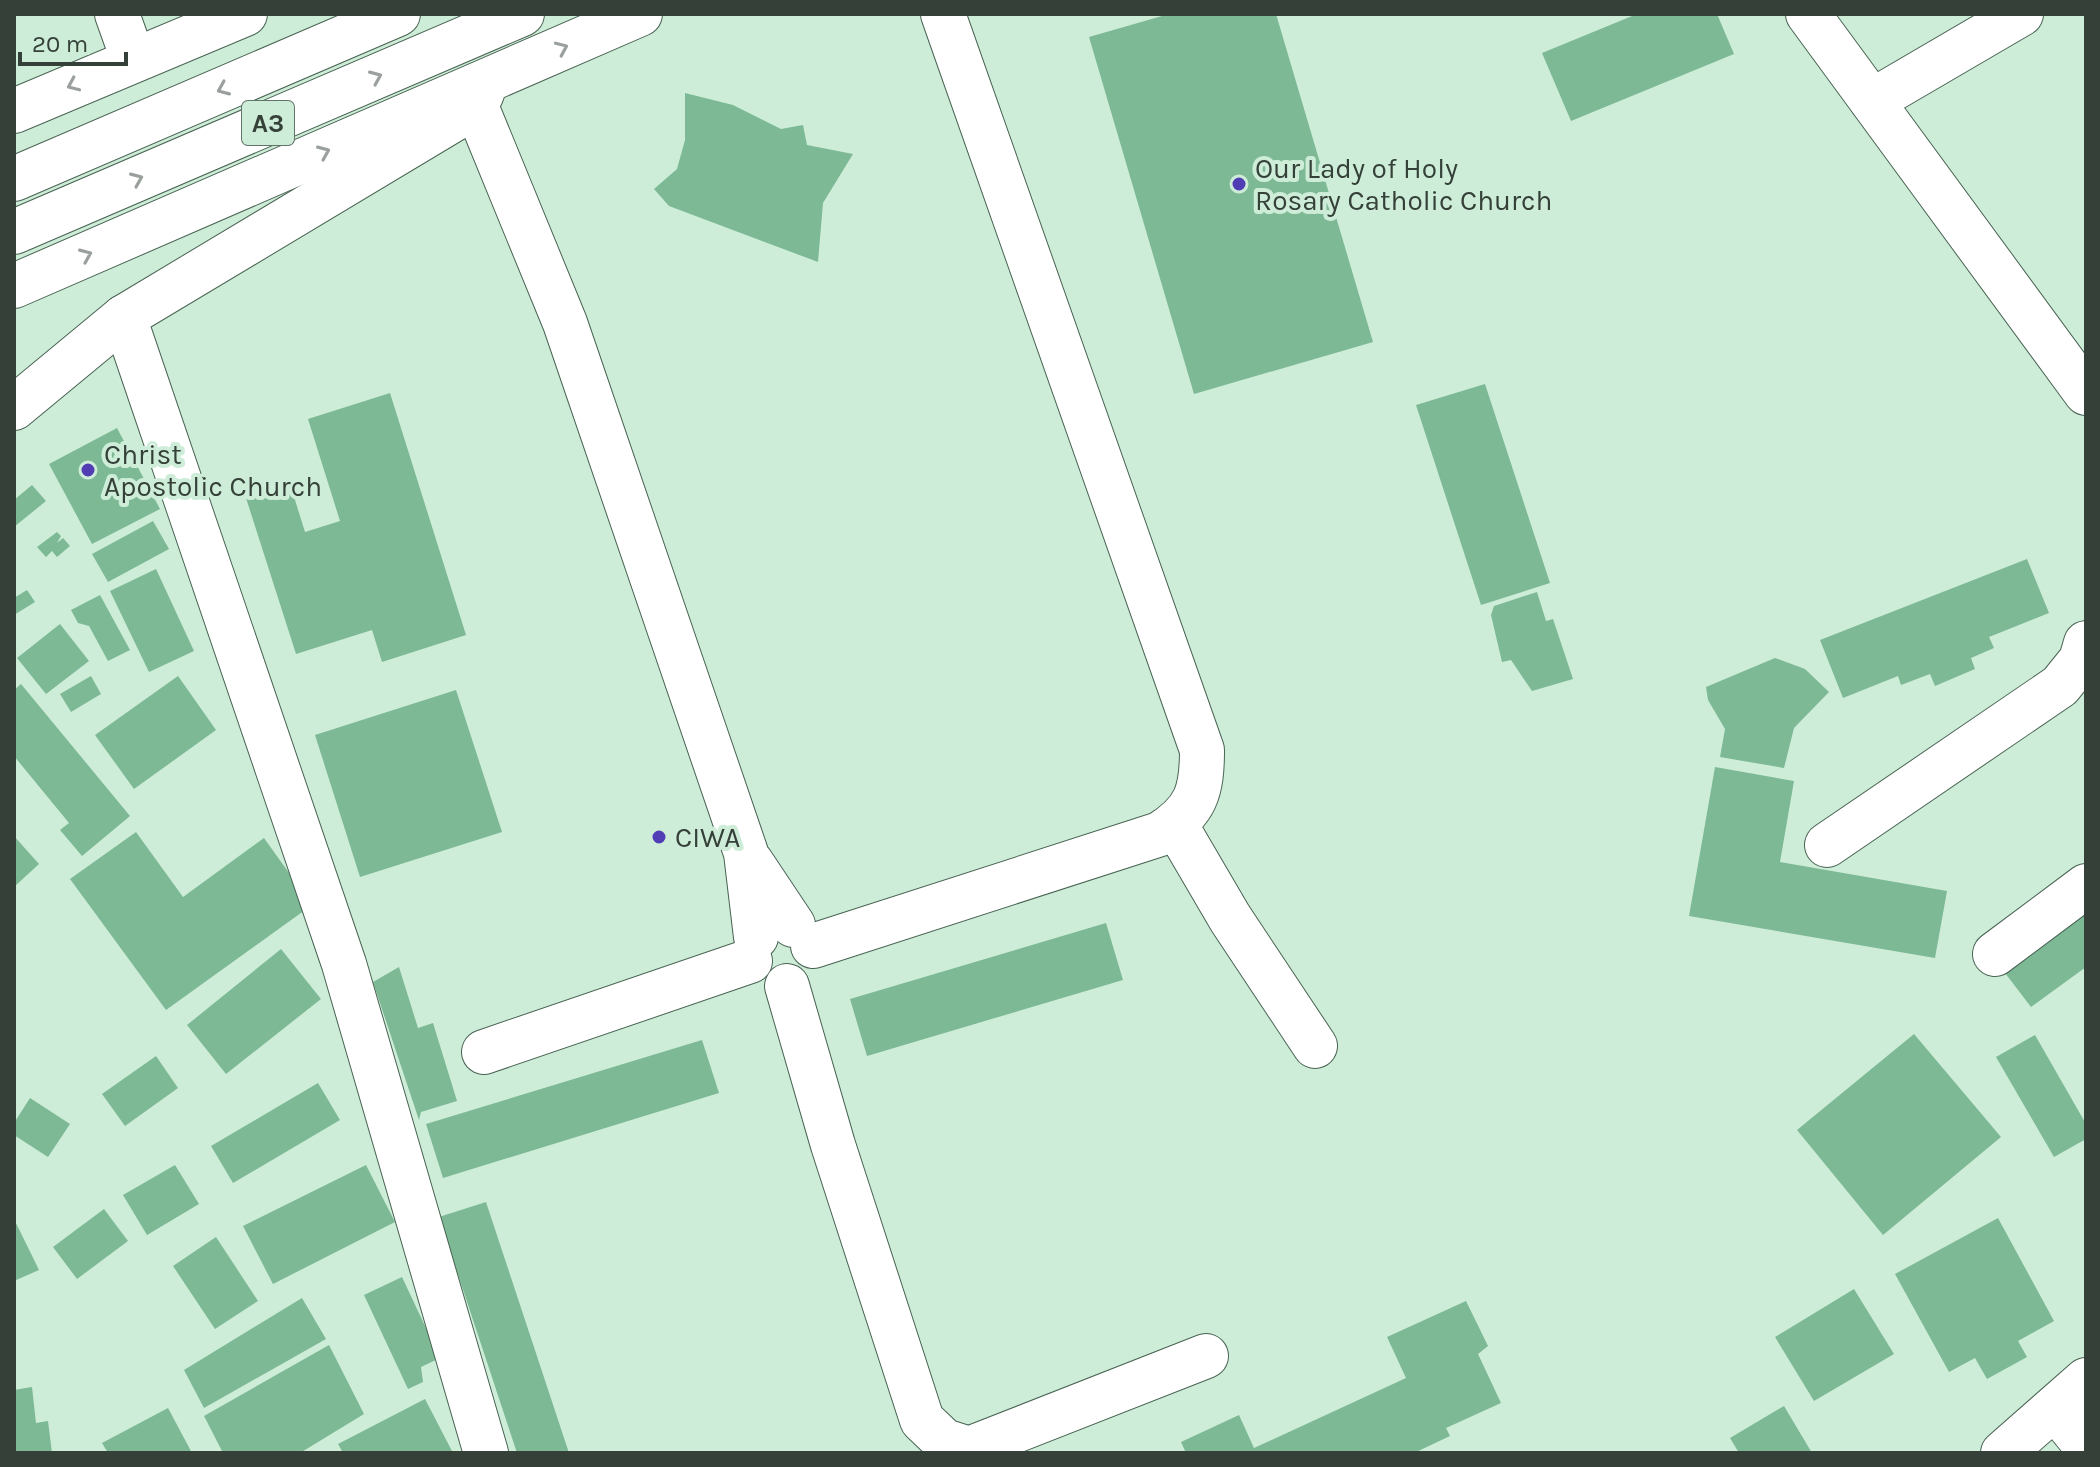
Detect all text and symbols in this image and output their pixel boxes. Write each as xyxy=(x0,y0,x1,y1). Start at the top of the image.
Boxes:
scale bar xyxy=(20,16,126,66)
text: 20 m xyxy=(32,30,88,58)
one-way arrow xyxy=(554,41,569,57)
one-way arrow xyxy=(368,70,382,86)
one-way arrow xyxy=(67,76,82,92)
one-way arrow xyxy=(217,80,231,96)
road number: A3 xyxy=(242,101,294,145)
one-way arrow xyxy=(316,145,330,161)
place label: Our Lady of Holy Rosary Catholic Church xyxy=(1255,152,1552,217)
one-way arrow xyxy=(129,173,143,189)
marker: Our Lady of Holy Rosary Catholic Church xyxy=(1230,175,1248,193)
one-way arrow xyxy=(77,249,92,265)
place label: Christ Apostolic Church xyxy=(104,438,322,503)
marker: Christ Apostolic Church xyxy=(79,461,97,479)
place label: CIWA xyxy=(675,821,740,854)
marker: CIWA xyxy=(650,828,668,846)

